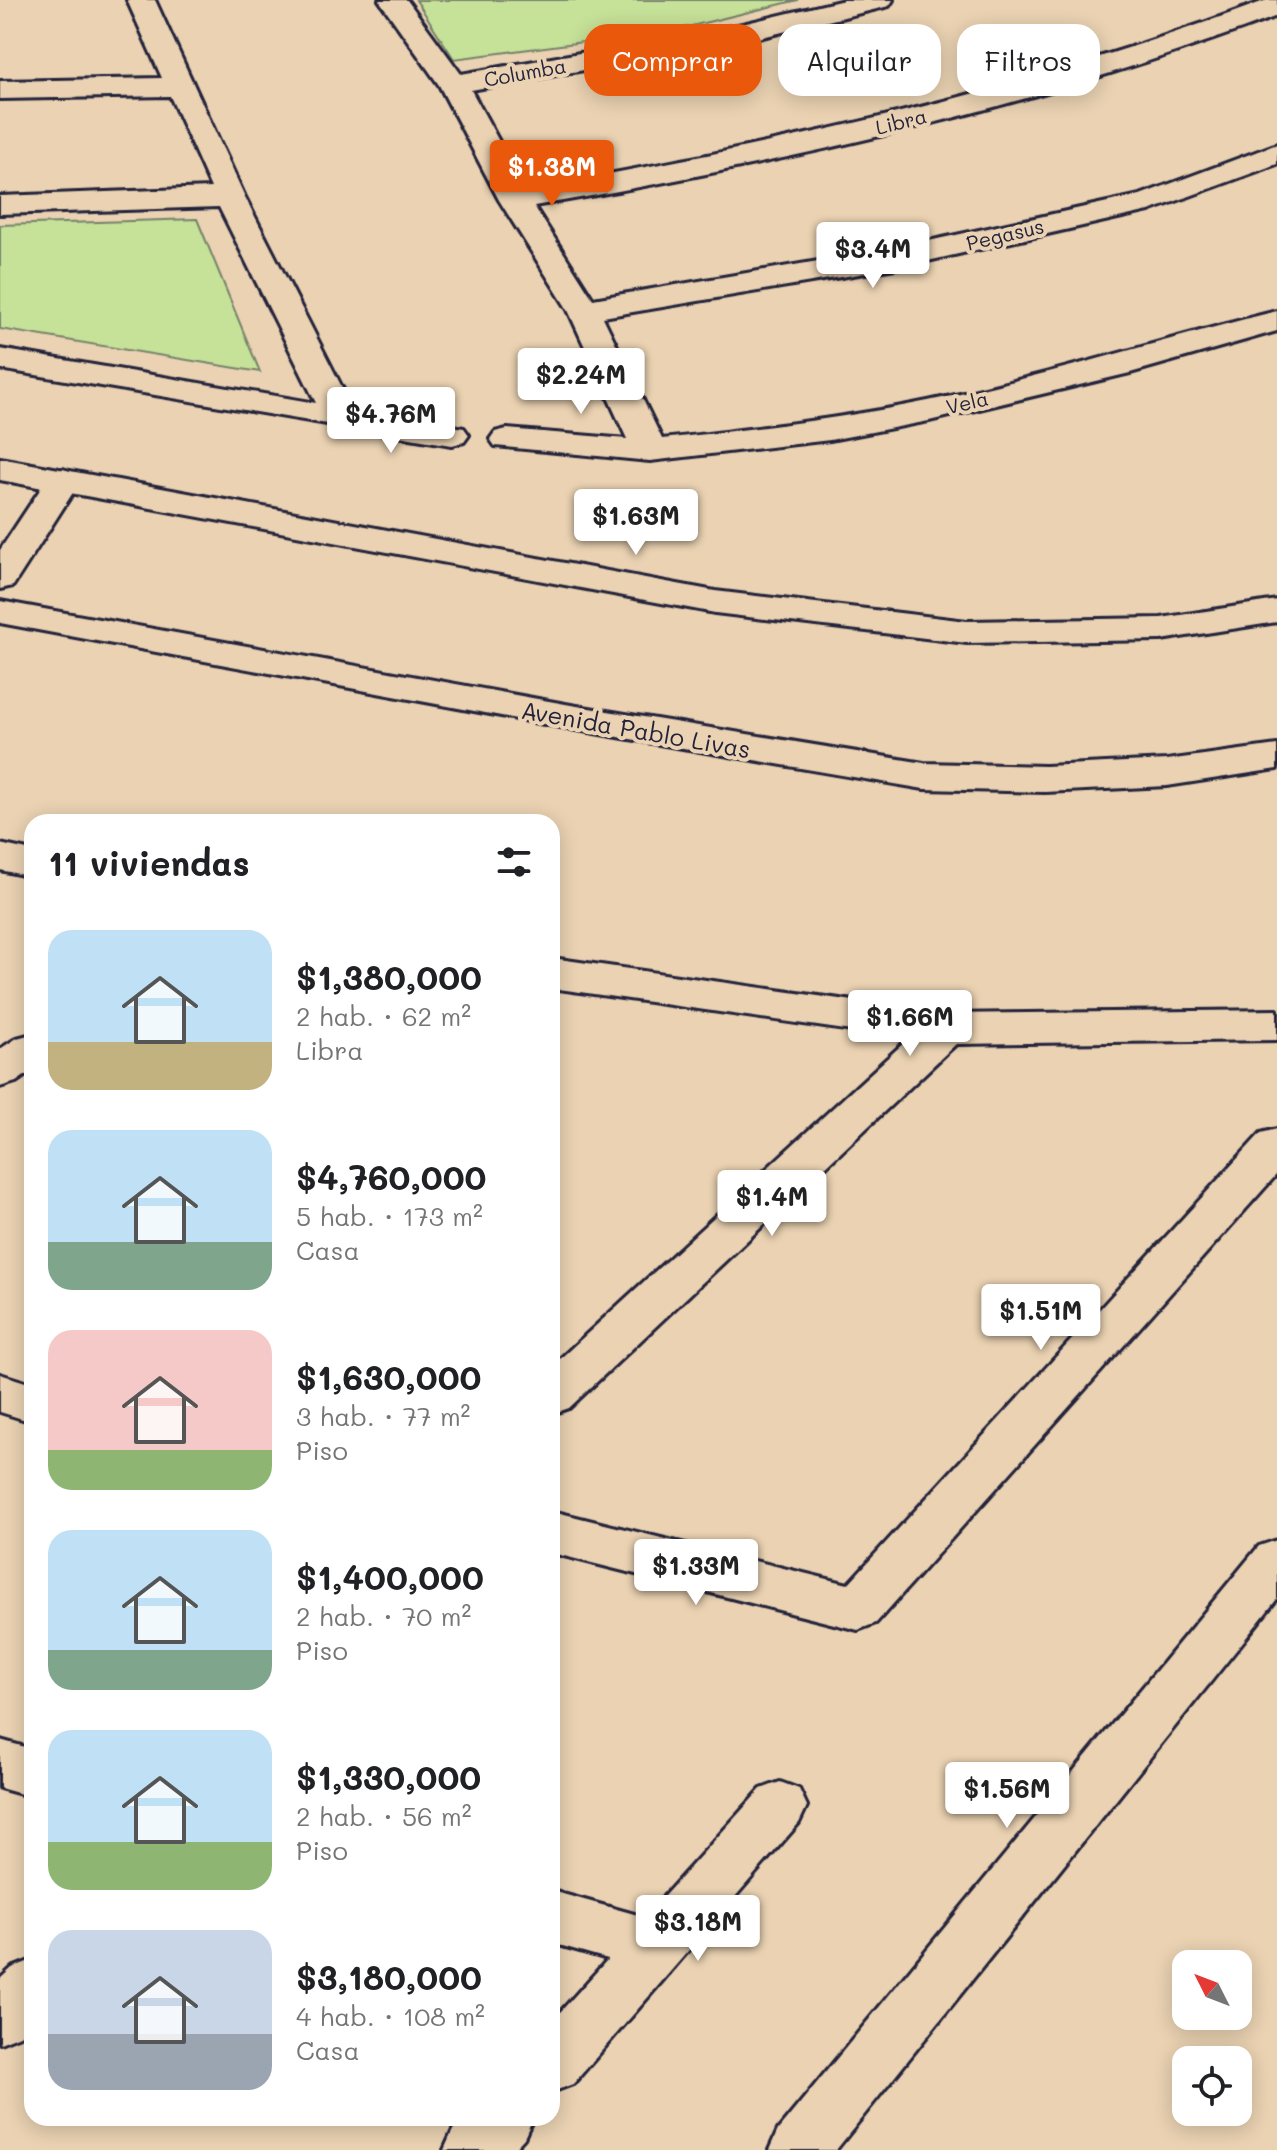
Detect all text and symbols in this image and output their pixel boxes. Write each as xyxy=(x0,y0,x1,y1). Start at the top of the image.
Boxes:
chip: Comprar xyxy=(584,24,762,96)
chip: Alquilar xyxy=(778,24,941,96)
chip: Filtros xyxy=(957,24,1100,96)
street label: Columba xyxy=(482,52,568,92)
street label: Libra xyxy=(873,102,929,140)
pin: $1.38M xyxy=(487,140,617,208)
text: $1.38M xyxy=(508,149,596,183)
street label: Pegasus xyxy=(964,212,1046,256)
pin: $3.4M xyxy=(817,222,929,290)
text: $3.4M xyxy=(834,231,912,265)
pin: $2.24M xyxy=(516,348,646,416)
text: $2.24M xyxy=(536,357,626,391)
street label: Vela xyxy=(943,385,991,419)
pin: $4.76M xyxy=(326,387,456,455)
text: $4.76M xyxy=(345,396,437,430)
pin: $1.63M xyxy=(571,489,701,557)
text: $1.63M xyxy=(592,498,680,532)
street label: Avenida Pablo Livas xyxy=(519,694,753,764)
text: 11 viviendas xyxy=(48,840,250,885)
icon: filters xyxy=(492,840,536,884)
text: $1,380,000 xyxy=(296,954,482,999)
icon: home xyxy=(112,962,208,1058)
pin: $1.66M xyxy=(845,990,975,1058)
text: 2 hab. · 62 m² xyxy=(296,999,471,1033)
text: $1.66M xyxy=(866,999,954,1033)
text: Libra xyxy=(296,1033,363,1067)
text: $4,760,000 xyxy=(296,1154,486,1199)
icon: home xyxy=(112,1162,208,1258)
pin: $1.4M xyxy=(716,1170,828,1238)
text: $1.4M xyxy=(735,1179,809,1213)
text: 5 hab. · 173 m² xyxy=(296,1199,483,1233)
text: Casa xyxy=(296,1233,360,1267)
pin: $1.51M xyxy=(976,1284,1106,1352)
text: $1.51M xyxy=(999,1293,1083,1327)
text: $1,630,000 xyxy=(296,1354,481,1399)
icon: home xyxy=(112,1362,208,1458)
text: 3 hab. · 77 m² xyxy=(296,1399,470,1433)
text: Piso xyxy=(296,1433,348,1467)
pin: $1.33M xyxy=(631,1539,761,1607)
text: $1.33M xyxy=(652,1548,740,1582)
text: $1,400,000 xyxy=(296,1554,484,1599)
icon: home xyxy=(112,1562,208,1658)
text: 2 hab. · 70 m² xyxy=(296,1599,471,1633)
text: Piso xyxy=(296,1633,348,1667)
text: $1,330,000 xyxy=(296,1754,481,1799)
icon: home xyxy=(112,1762,208,1858)
pin: $1.56M xyxy=(942,1762,1072,1830)
text: $1.56M xyxy=(963,1771,1051,1805)
text: 2 hab. · 56 m² xyxy=(296,1799,472,1833)
text: Piso xyxy=(296,1833,348,1867)
pin: $3.18M xyxy=(633,1895,763,1963)
text: $3.18M xyxy=(654,1904,742,1938)
north arrow xyxy=(1172,1950,1252,2030)
map controls xyxy=(1172,1950,1252,2126)
text: $3,180,000 xyxy=(296,1954,482,1999)
icon: home xyxy=(112,1962,208,2058)
text: 4 hab. · 108 m² xyxy=(296,1999,485,2033)
text: Casa xyxy=(296,2033,360,2067)
button: locate xyxy=(1172,2046,1252,2126)

